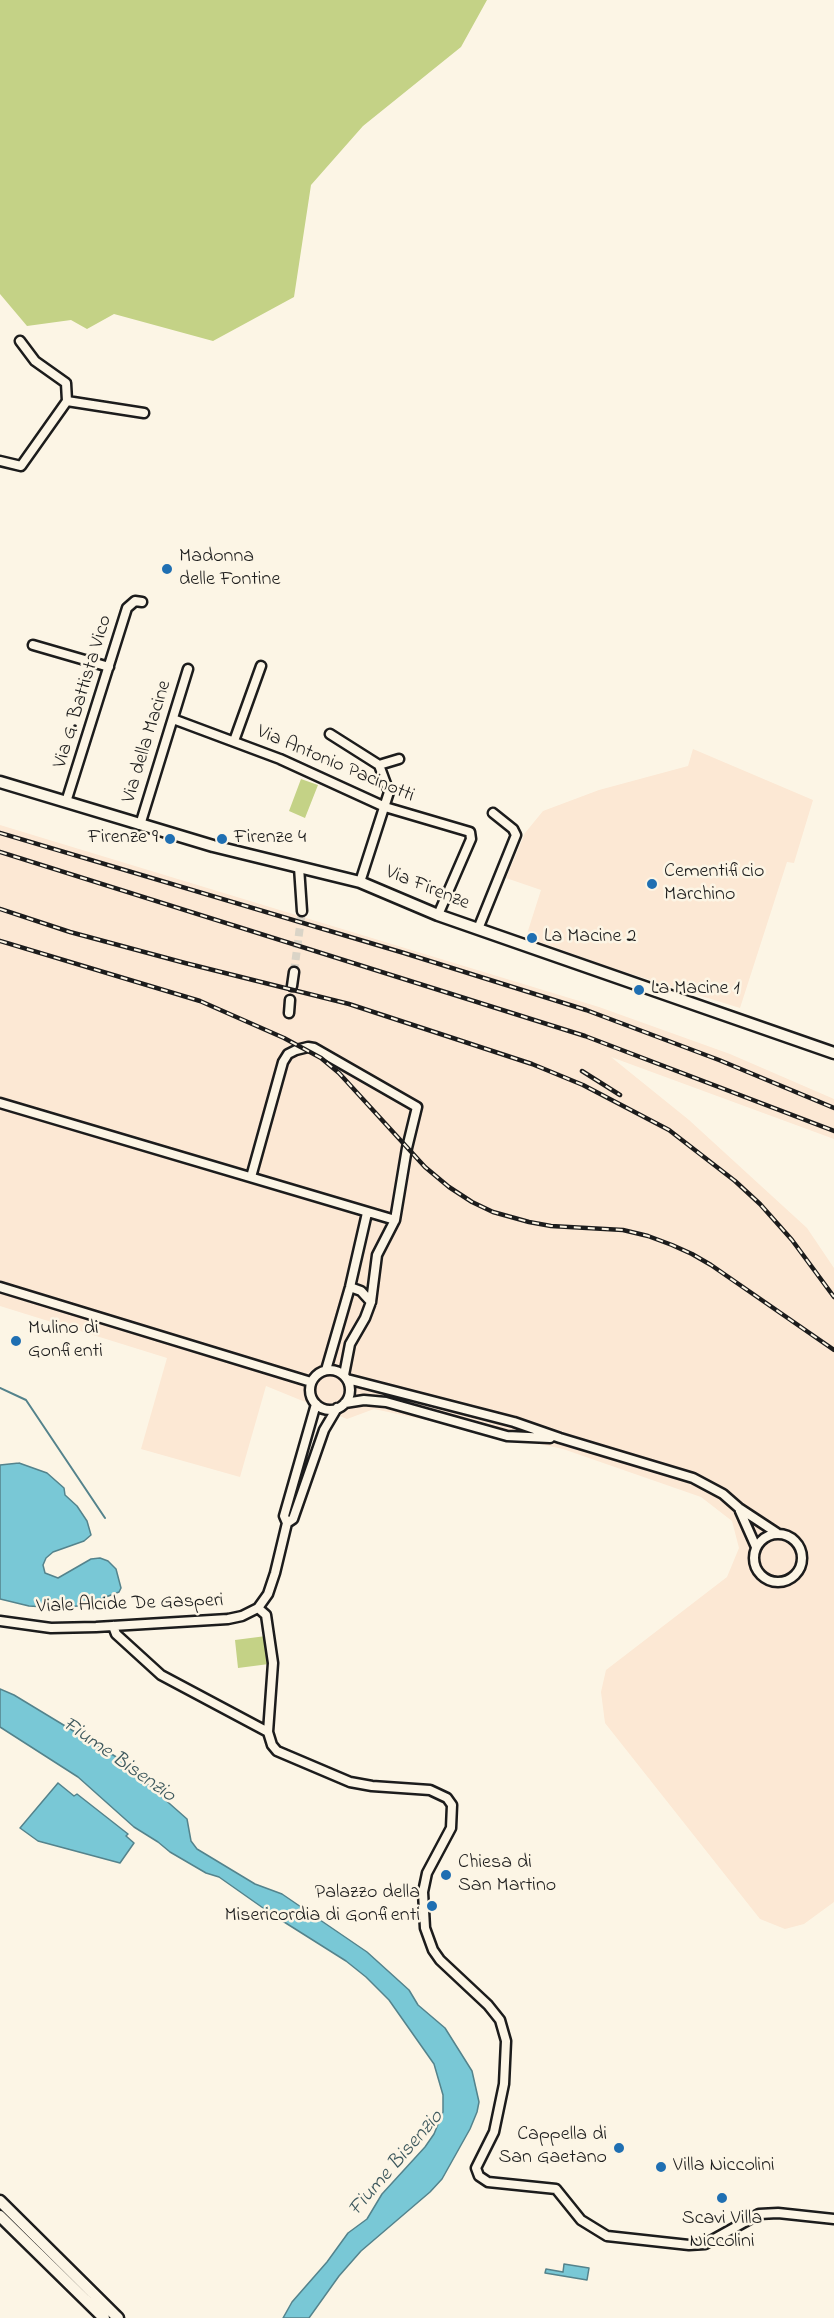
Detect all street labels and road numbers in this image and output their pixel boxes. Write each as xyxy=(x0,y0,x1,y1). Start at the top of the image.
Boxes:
street label: Via G. Battista Vico xyxy=(49,613,119,771)
street label: Via della Macine xyxy=(118,678,178,806)
street label: Via Antonio Pacinotti xyxy=(253,721,417,809)
street label: Via Firenze xyxy=(381,861,473,917)
street label: Viale Alcide De Gasperi xyxy=(36,1590,224,1620)

